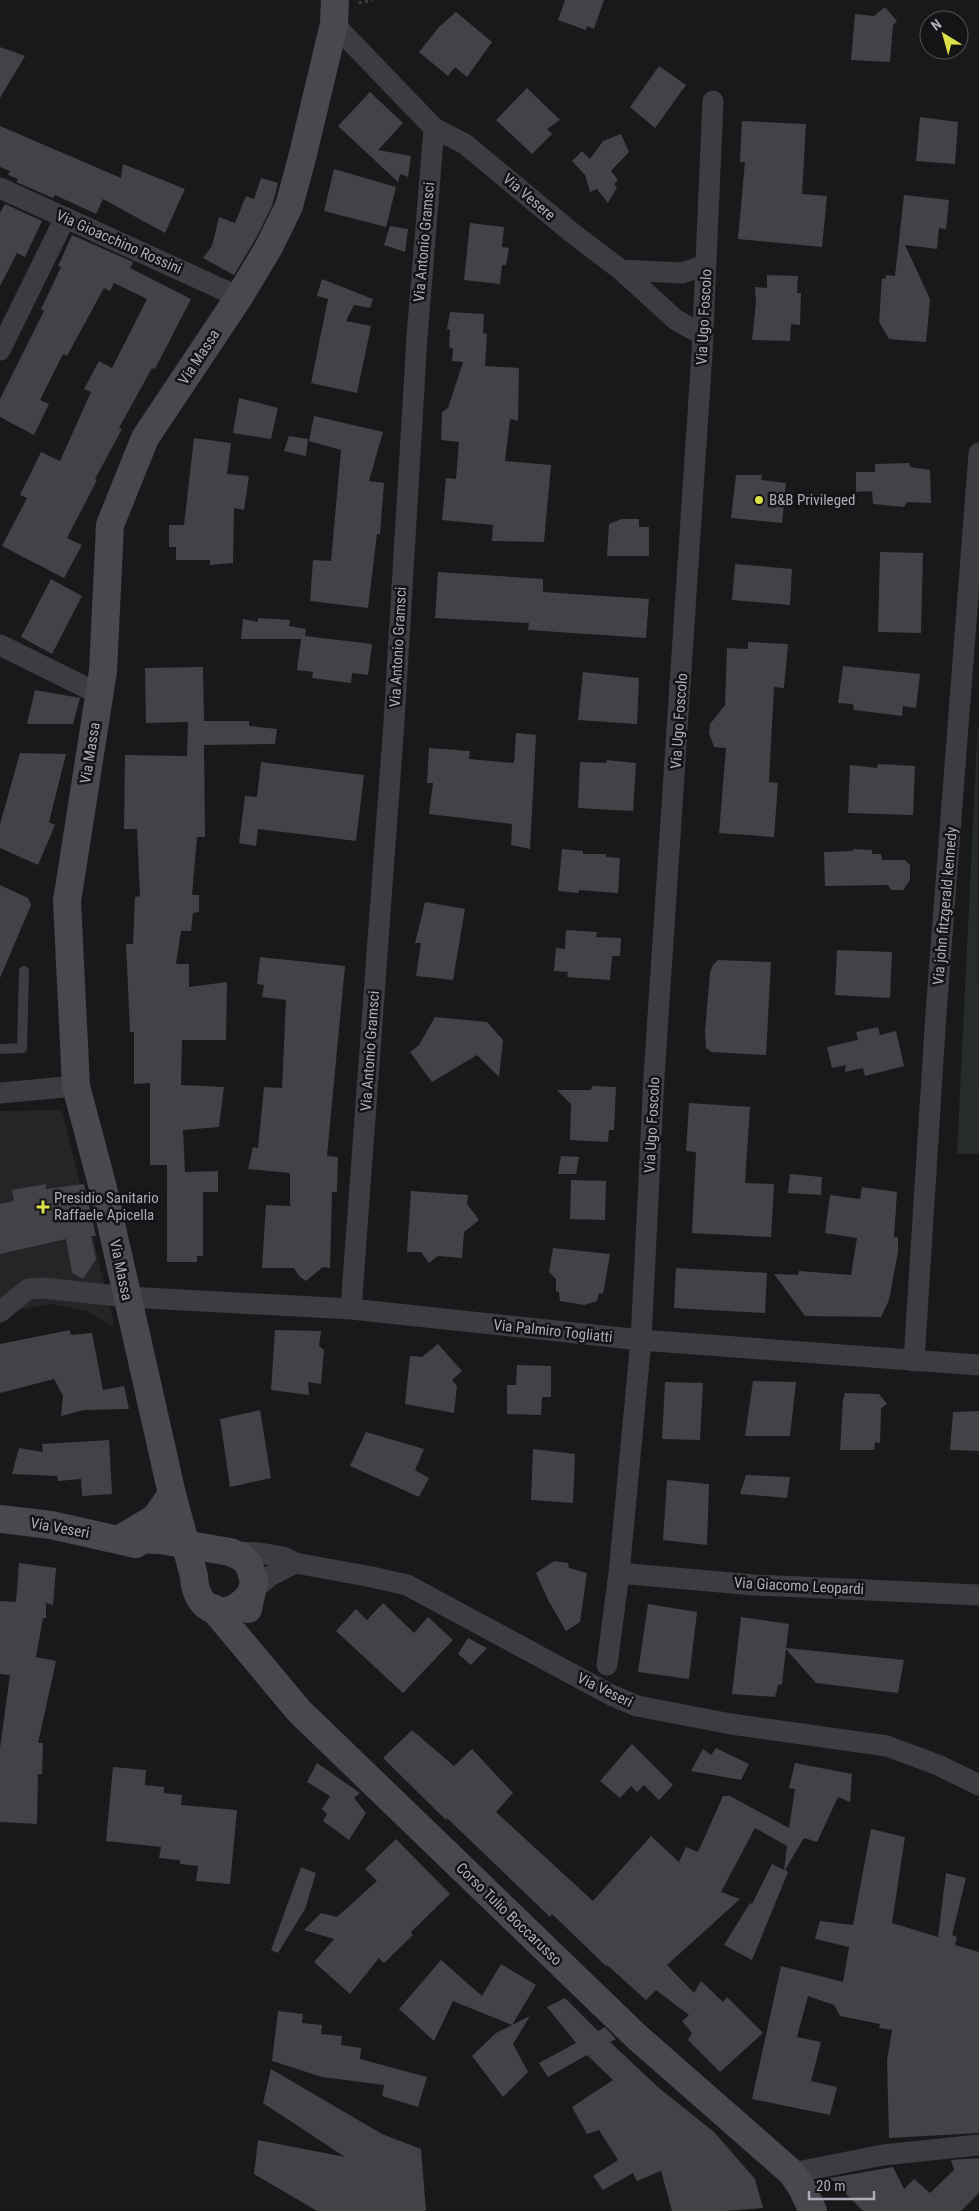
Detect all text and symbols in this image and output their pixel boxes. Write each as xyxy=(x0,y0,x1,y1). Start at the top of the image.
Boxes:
north arrow xyxy=(919,10,969,60)
text: N xyxy=(928,16,944,34)
street label: Via Vesere xyxy=(499,170,559,224)
street label: Via Antonio Gramsci xyxy=(410,181,438,303)
street label: Via Gioacchino Rossini xyxy=(53,206,185,278)
street label: Via Ugo Foscolo xyxy=(692,269,716,365)
street label: Via Massa xyxy=(175,326,223,388)
place label: B&B Privileged xyxy=(769,491,856,509)
marker: B&B Privileged xyxy=(753,494,765,506)
street label: Via Antonio Gramsci xyxy=(386,586,410,708)
street label: Via Ugo Foscolo xyxy=(667,672,691,770)
street label: Via Massa xyxy=(76,721,104,785)
street label: Via john fitzgerald kennedy xyxy=(929,826,961,986)
street label: Via Antonio Gramsci xyxy=(357,990,383,1112)
street label: Via Ugo Foscolo xyxy=(640,1077,664,1173)
place label: Presidio Sanitario Raffaele Apicella xyxy=(54,1189,159,1224)
marker: Presidio Sanitario Raffaele Apicella xyxy=(36,1200,50,1214)
street label: Via Massa xyxy=(106,1238,136,1302)
street label: Via Palmiro Togliatti xyxy=(493,1316,613,1346)
street label: Via Veseri xyxy=(29,1514,91,1542)
street label: Via Giacomo Leopardi xyxy=(733,1574,865,1598)
street label: Via Veseri xyxy=(574,1669,636,1711)
street label: Corso Tulio Boccarusso xyxy=(452,1859,566,1969)
scale bar xyxy=(809,2168,874,2200)
text: 20 m xyxy=(816,2177,846,2195)

